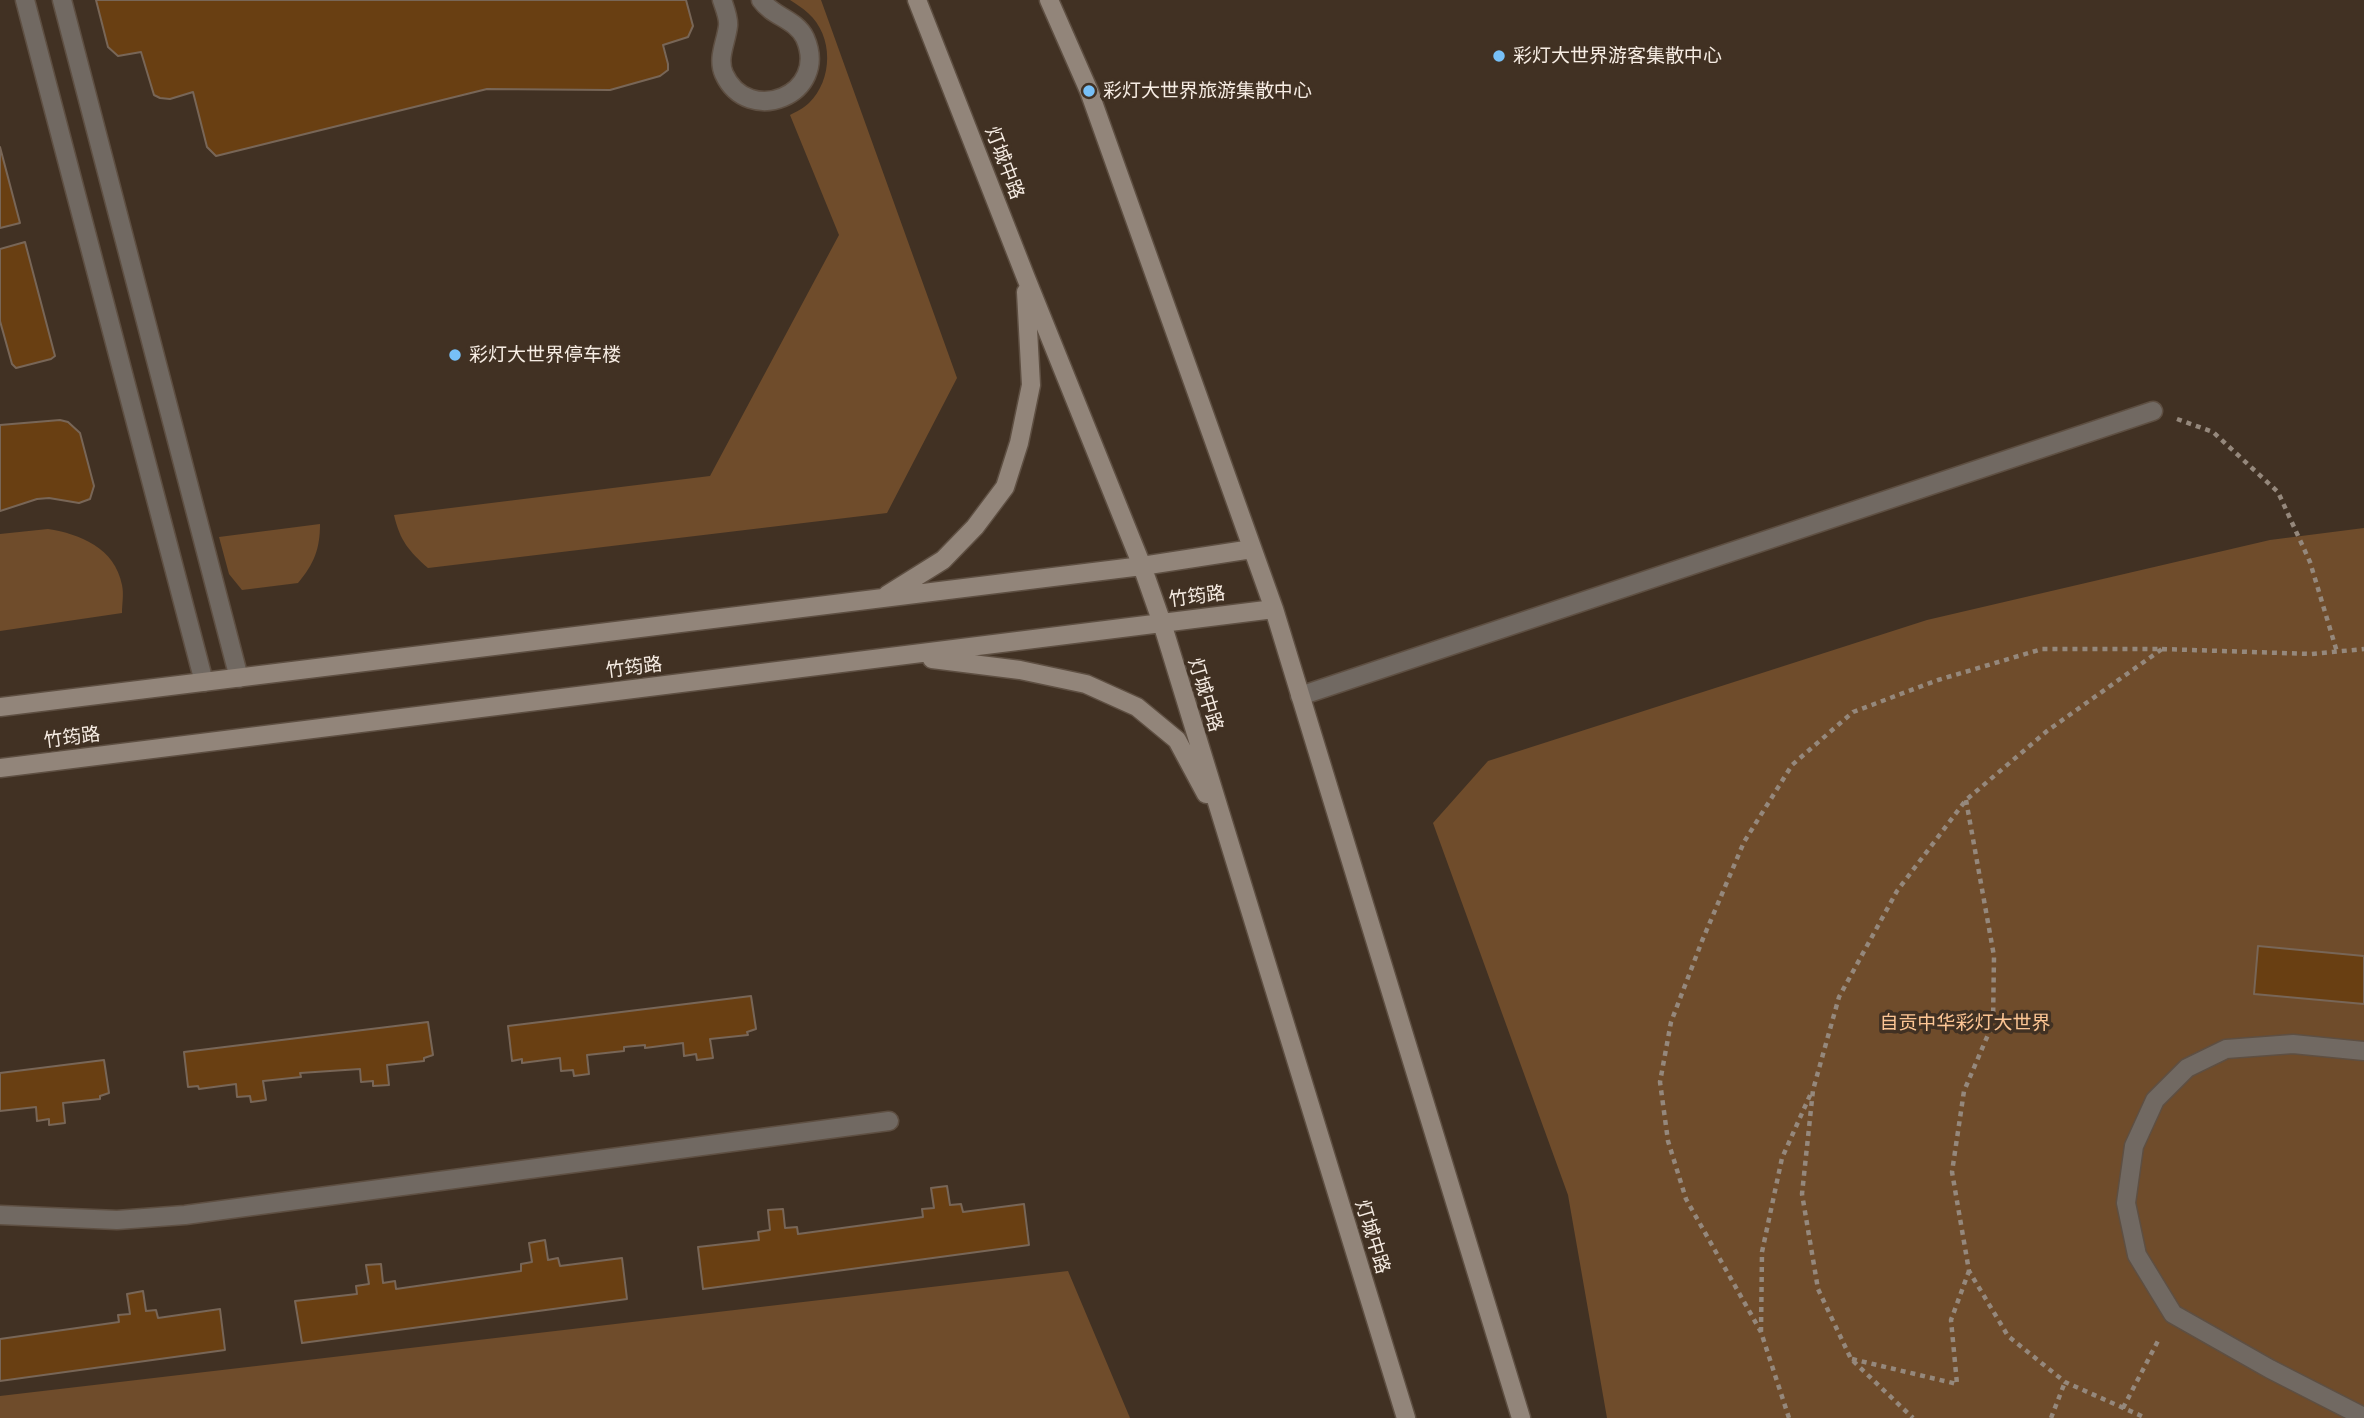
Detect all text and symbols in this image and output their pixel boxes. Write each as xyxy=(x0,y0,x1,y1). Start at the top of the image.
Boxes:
place label: 彩灯大世界游客集散中心 xyxy=(1513,45,1722,67)
marker: 彩灯大世界游客集散中心 xyxy=(1491,48,1507,64)
place label: 彩灯大世界旅游集散中心 xyxy=(1103,80,1312,102)
marker: 彩灯大世界旅游集散中心 xyxy=(1081,83,1097,99)
street label: 灯城中路 xyxy=(980,123,1028,203)
place label: 彩灯大世界停车楼 xyxy=(469,344,621,366)
marker: 彩灯大世界停车楼 xyxy=(447,347,463,363)
street label: 竹筠路 xyxy=(1167,582,1227,612)
street label: 竹筠路 xyxy=(604,653,664,683)
street label: 灯城中路 xyxy=(1183,655,1227,735)
street label: 竹筠路 xyxy=(42,723,102,753)
park label: 自贡中华彩灯大世界 xyxy=(1880,1012,2050,1034)
street label: 灯城中路 xyxy=(1350,1197,1394,1277)

